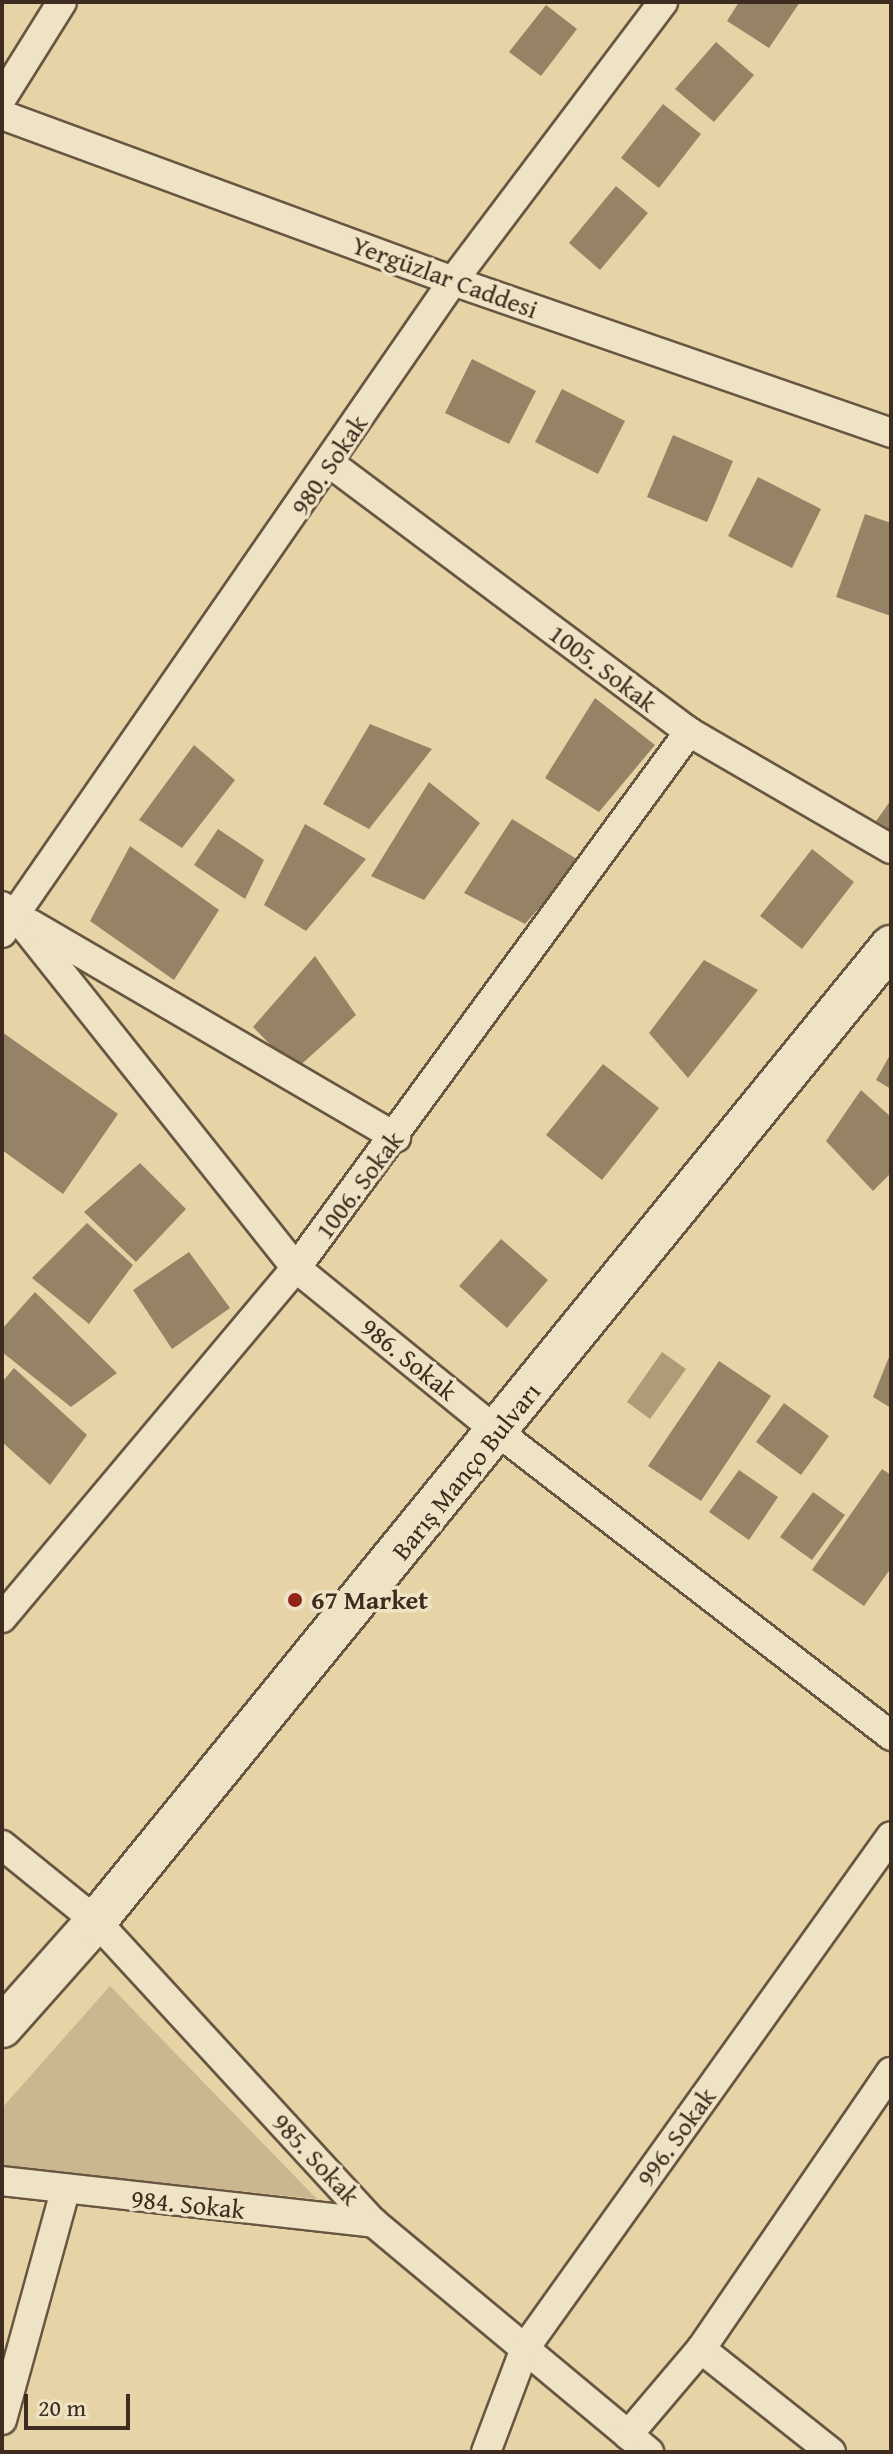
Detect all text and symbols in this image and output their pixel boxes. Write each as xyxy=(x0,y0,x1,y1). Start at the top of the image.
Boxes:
street label: Yergüzlar Caddesi xyxy=(348,229,542,325)
street label: 980. Sokak xyxy=(284,409,374,521)
street label: 1005. Sokak xyxy=(543,617,663,719)
street label: 1006. Sokak xyxy=(308,1125,410,1245)
street label: 986. Sokak xyxy=(355,1311,463,1407)
street label: Barış Manço Bulvarı xyxy=(385,1376,547,1566)
place label: 67 Market xyxy=(311,1584,428,1616)
marker: 67 Market xyxy=(286,1591,304,1609)
street label: 996. Sokak xyxy=(630,2082,722,2192)
street label: 985. Sokak xyxy=(266,2107,366,2211)
street label: 984. Sokak xyxy=(130,2183,246,2225)
scale bar xyxy=(28,2378,134,2428)
text: 20 m xyxy=(38,2390,86,2425)

